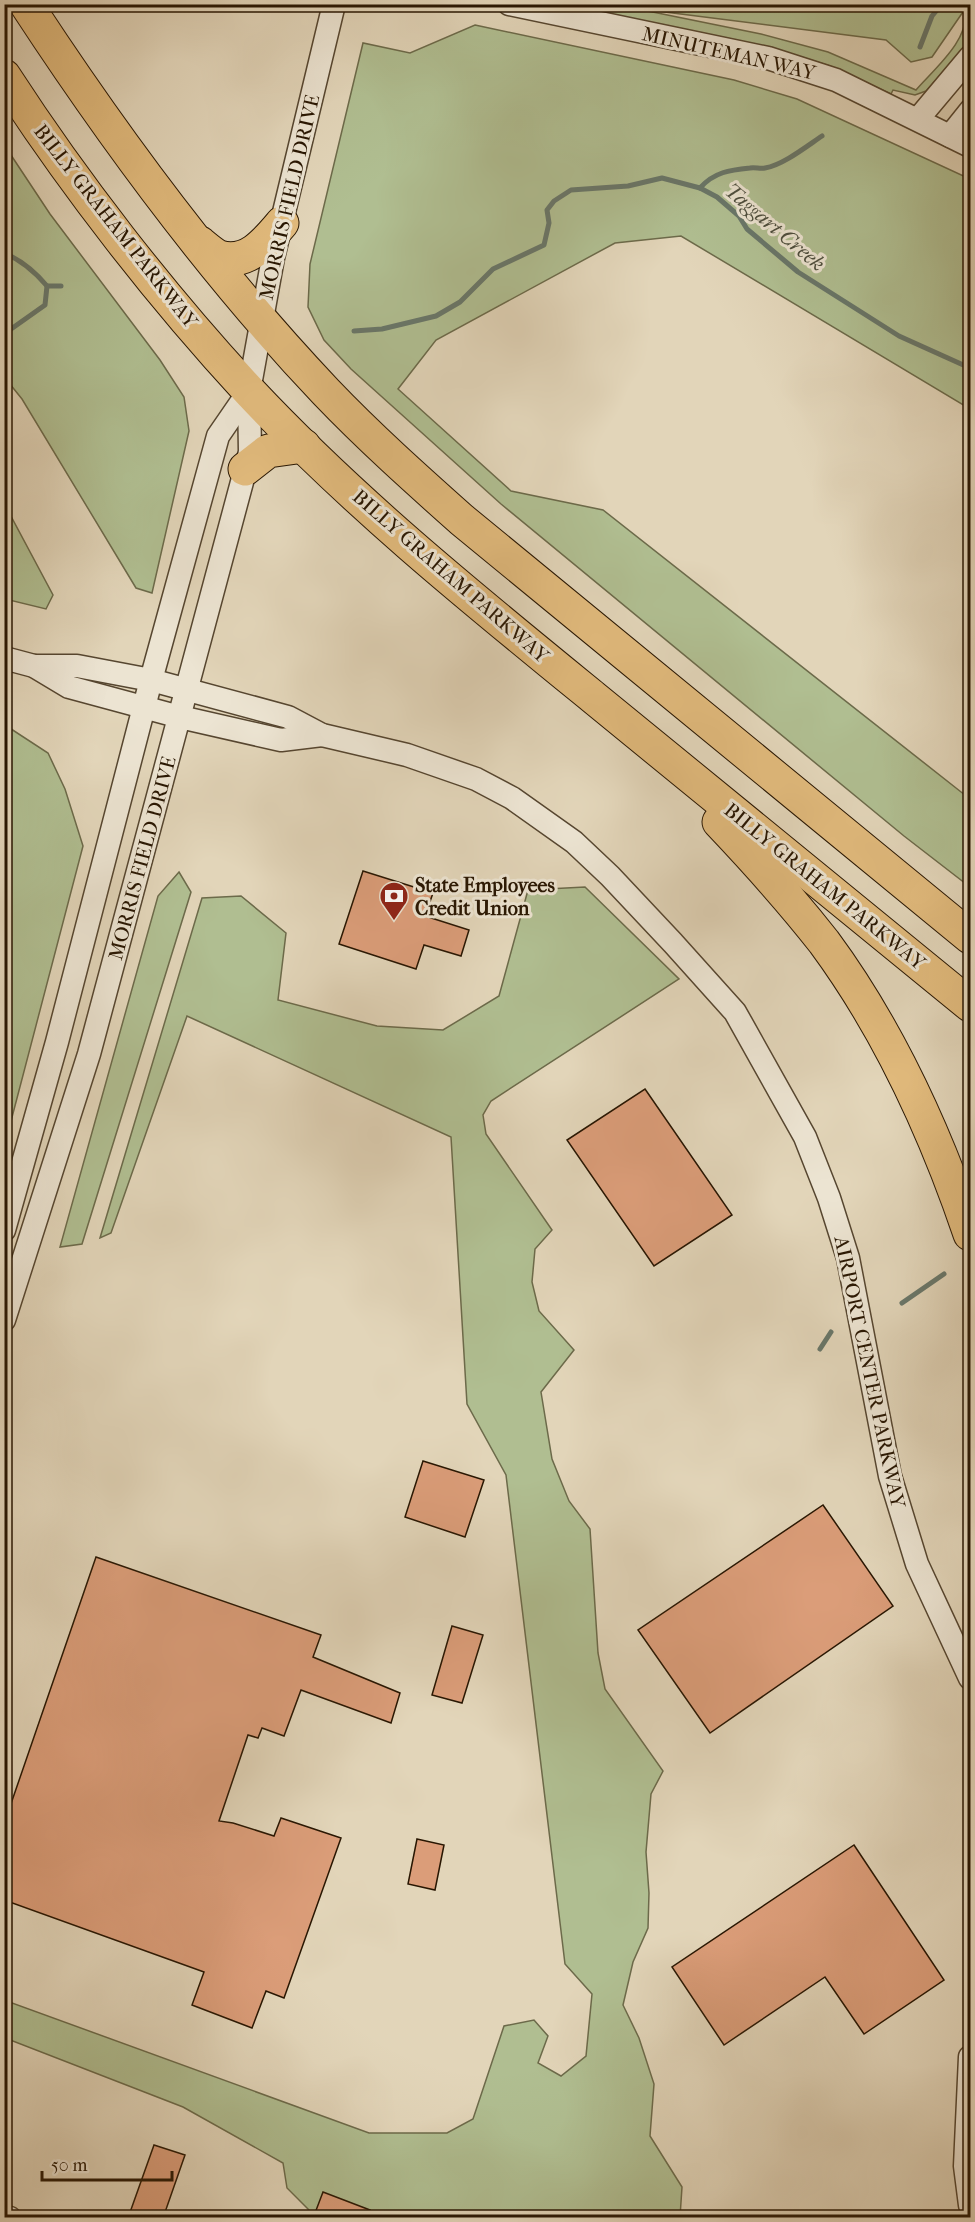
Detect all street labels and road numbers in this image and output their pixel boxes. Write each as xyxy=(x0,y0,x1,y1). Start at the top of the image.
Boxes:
street label: MINUTEMAN WAY xyxy=(640,22,819,85)
street label: MORRIS FIELD DRIVE xyxy=(255,92,324,302)
street label: BILLY GRAHAM PARKWAY xyxy=(29,120,203,334)
street label: BILLY GRAHAM PARKWAY xyxy=(348,485,554,669)
street label: MORRIS FIELD DRIVE xyxy=(104,754,181,963)
street label: BILLY GRAHAM PARKWAY xyxy=(720,798,931,975)
street label: AIRPORT CENTER PARKWAY xyxy=(829,1233,910,1511)

